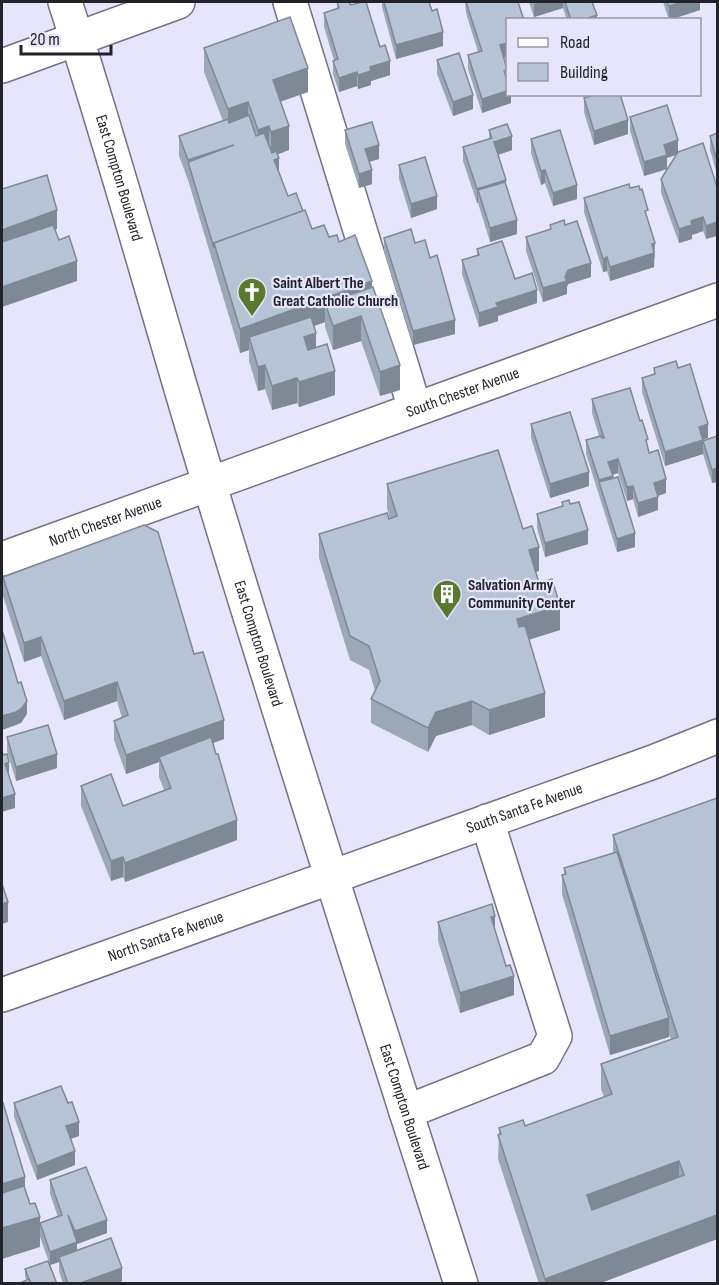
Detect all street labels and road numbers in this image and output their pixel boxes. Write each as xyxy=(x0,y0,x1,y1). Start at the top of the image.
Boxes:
street label: East Compton Boulevard xyxy=(91,112,147,243)
street label: South Chester Avenue xyxy=(404,363,522,421)
street label: North Chester Avenue xyxy=(47,493,164,551)
street label: East Compton Boulevard xyxy=(230,578,287,709)
street label: South Santa Fe Avenue xyxy=(464,778,585,837)
street label: North Santa Fe Avenue xyxy=(105,907,226,966)
street label: East Compton Boulevard xyxy=(376,1042,433,1172)

